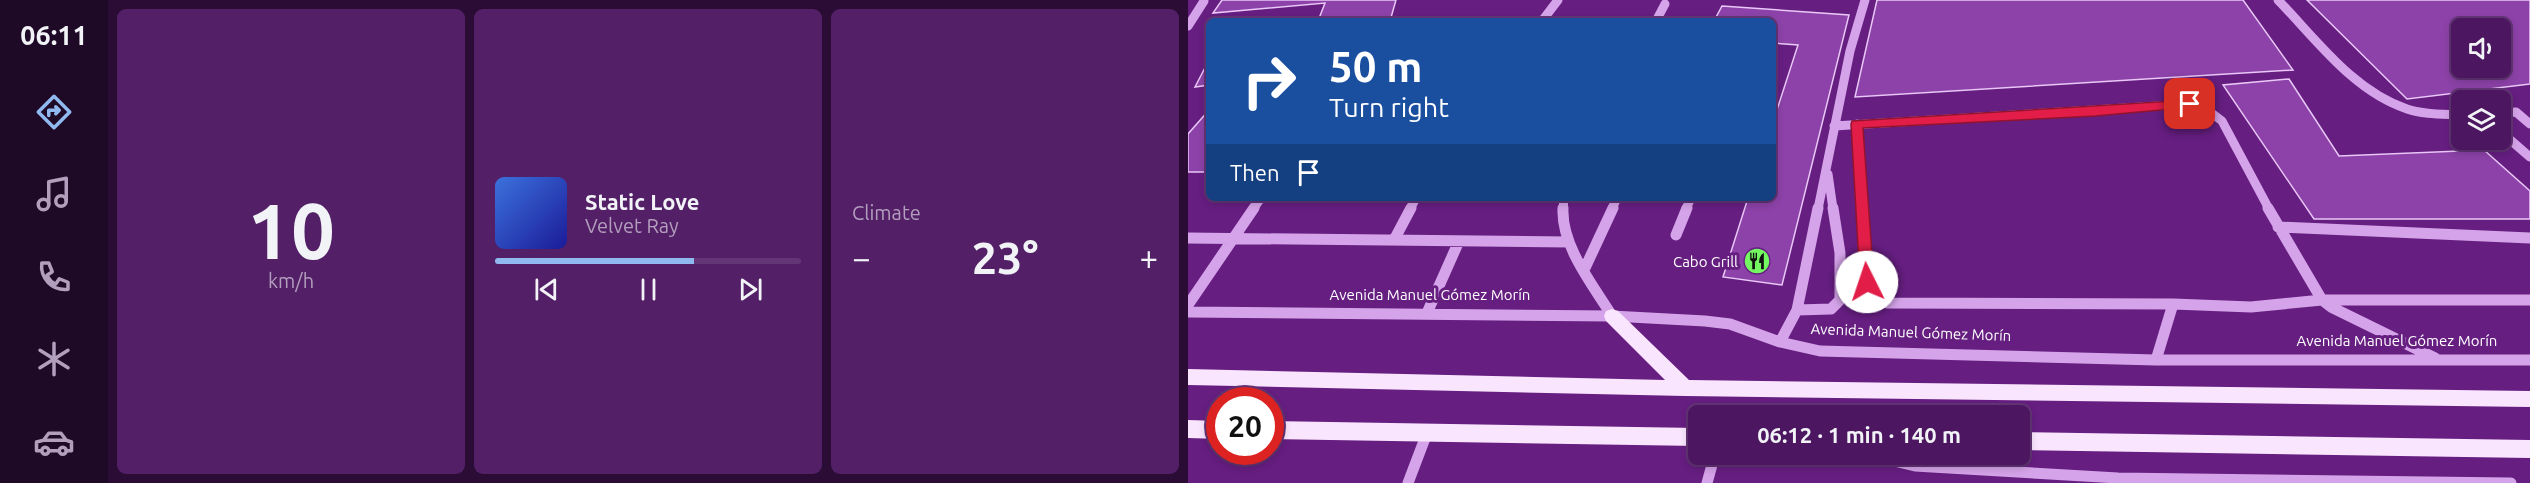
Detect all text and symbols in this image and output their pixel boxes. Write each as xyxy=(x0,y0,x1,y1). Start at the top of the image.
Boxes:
map controls xyxy=(2451,18,2511,150)
button: sound xyxy=(2451,18,2511,78)
text: 06:11 xyxy=(20,20,88,50)
icon: right xyxy=(1230,42,1308,120)
text: 50 m xyxy=(1329,43,1423,90)
pin xyxy=(2164,78,2215,129)
icon: arrive xyxy=(2173,87,2206,120)
button: layers xyxy=(2451,90,2511,150)
icon: directions xyxy=(33,91,75,133)
text: Turn right xyxy=(1329,92,1449,122)
icon: arrive xyxy=(1292,156,1325,189)
text: Then xyxy=(1230,160,1280,185)
icon: music xyxy=(33,173,75,215)
text: 10 xyxy=(247,186,335,274)
text: Static Love xyxy=(585,189,700,214)
text: Climate xyxy=(852,201,921,224)
text: Velvet Ray xyxy=(585,214,679,237)
text: 23° xyxy=(972,232,1038,283)
text: − xyxy=(852,239,871,276)
text: + xyxy=(1139,239,1158,276)
restaurant icon: Cabo Grill xyxy=(1742,246,1772,276)
position arrow xyxy=(1835,250,1899,314)
place label: Cabo Grill xyxy=(1673,253,1738,270)
icon: phone xyxy=(33,256,75,298)
text: km/h xyxy=(268,269,314,292)
icon: previous xyxy=(530,273,563,306)
icon: pause xyxy=(632,273,665,306)
icon: next xyxy=(734,273,767,306)
street label: Avenida Manuel Gómez Morín xyxy=(1330,286,1530,303)
street label: Avenida Manuel Gómez Morín xyxy=(1810,320,2012,344)
street label: Avenida Manuel Gómez Morín xyxy=(2297,332,2497,349)
icon: climate xyxy=(33,338,75,380)
speed limit sign: 20 xyxy=(1206,387,1284,465)
icon: car xyxy=(33,421,75,463)
text: 06:12 · 1 min · 140 m xyxy=(1757,422,1961,447)

